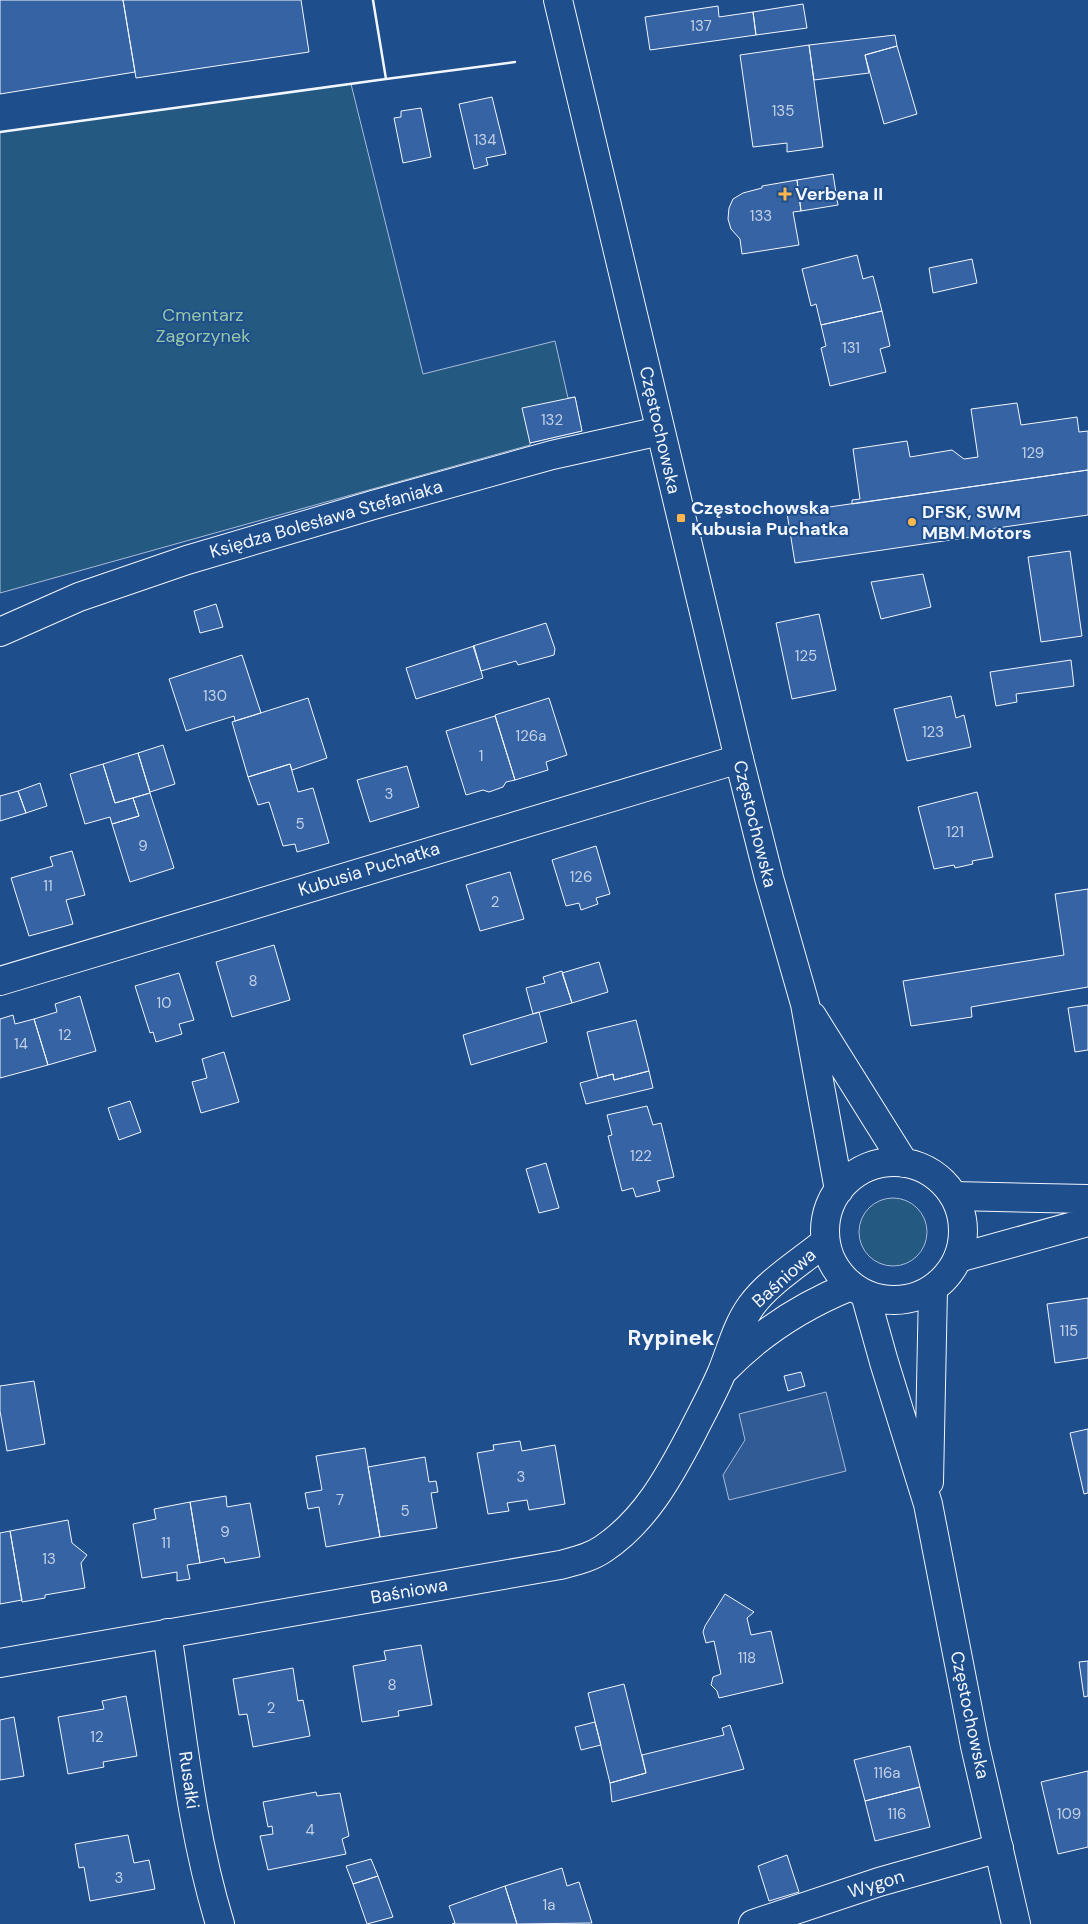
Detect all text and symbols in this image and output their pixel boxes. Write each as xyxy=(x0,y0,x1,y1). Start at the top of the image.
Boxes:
house number: 137 xyxy=(690,16,712,36)
house number: 135 xyxy=(772,101,794,121)
house number: 134 xyxy=(474,130,496,150)
place label: Verbena II xyxy=(795,182,883,206)
marker: Verbena II xyxy=(779,188,791,200)
house number: 133 xyxy=(750,206,772,226)
park label: Cmentarz Zagorzynek xyxy=(156,303,250,348)
house number: 131 xyxy=(842,338,860,358)
street label: Częstochowska xyxy=(634,364,686,496)
house number: 132 xyxy=(541,410,563,430)
house number: 129 xyxy=(1022,443,1044,463)
street label: Księdza Bolesława Stefaniaka xyxy=(207,474,445,564)
place label: Częstochowska Kubusia Puchatka xyxy=(691,496,849,541)
place label: DFSK, SWM MBM Motors xyxy=(922,500,1032,545)
marker: Częstochowska Kubusia Puchatka xyxy=(675,512,687,524)
marker: DFSK, SWM MBM Motors xyxy=(906,516,918,528)
house number: 125 xyxy=(795,646,817,666)
house number: 130 xyxy=(203,686,227,706)
house number: 123 xyxy=(922,722,944,742)
house number: 126a xyxy=(516,726,546,746)
house number: 1 xyxy=(479,746,483,766)
street label: Częstochowska xyxy=(728,758,782,890)
house number: 3 xyxy=(385,784,393,804)
house number: 5 xyxy=(295,814,305,834)
house number: 121 xyxy=(946,822,964,842)
house number: 9 xyxy=(138,836,148,856)
street label: Kubusia Puchatka xyxy=(295,836,443,902)
house number: 126 xyxy=(570,867,592,887)
house number: 11 xyxy=(43,876,53,896)
house number: 2 xyxy=(491,892,499,912)
house number: 8 xyxy=(248,971,258,991)
house number: 10 xyxy=(157,993,171,1013)
house number: 12 xyxy=(58,1025,72,1045)
house number: 14 xyxy=(14,1034,28,1054)
house number: 122 xyxy=(630,1146,652,1166)
street label: Baśniowa xyxy=(747,1243,821,1313)
house number: 115 xyxy=(1060,1321,1078,1341)
district label: Rypinek xyxy=(627,1323,715,1352)
house number: 3 xyxy=(517,1467,525,1487)
house number: 7 xyxy=(336,1490,344,1510)
house number: 5 xyxy=(400,1501,410,1521)
house number: 9 xyxy=(220,1522,230,1542)
house number: 11 xyxy=(161,1533,171,1553)
house number: 13 xyxy=(42,1549,56,1569)
street label: Baśniowa xyxy=(369,1572,449,1610)
house number: 118 xyxy=(738,1648,756,1668)
street label: Częstochowska xyxy=(945,1649,995,1781)
house number: 8 xyxy=(387,1675,397,1695)
house number: 2 xyxy=(267,1698,275,1718)
house number: 12 xyxy=(90,1727,104,1747)
street label: Rusałki xyxy=(173,1750,205,1810)
house number: 116a xyxy=(874,1763,900,1783)
house number: 116 xyxy=(888,1804,906,1824)
house number: 109 xyxy=(1057,1804,1081,1824)
house number: 4 xyxy=(305,1820,315,1840)
street label: Wygon xyxy=(845,1864,907,1904)
house number: 3 xyxy=(115,1868,123,1888)
house number: 1a xyxy=(543,1895,555,1915)

